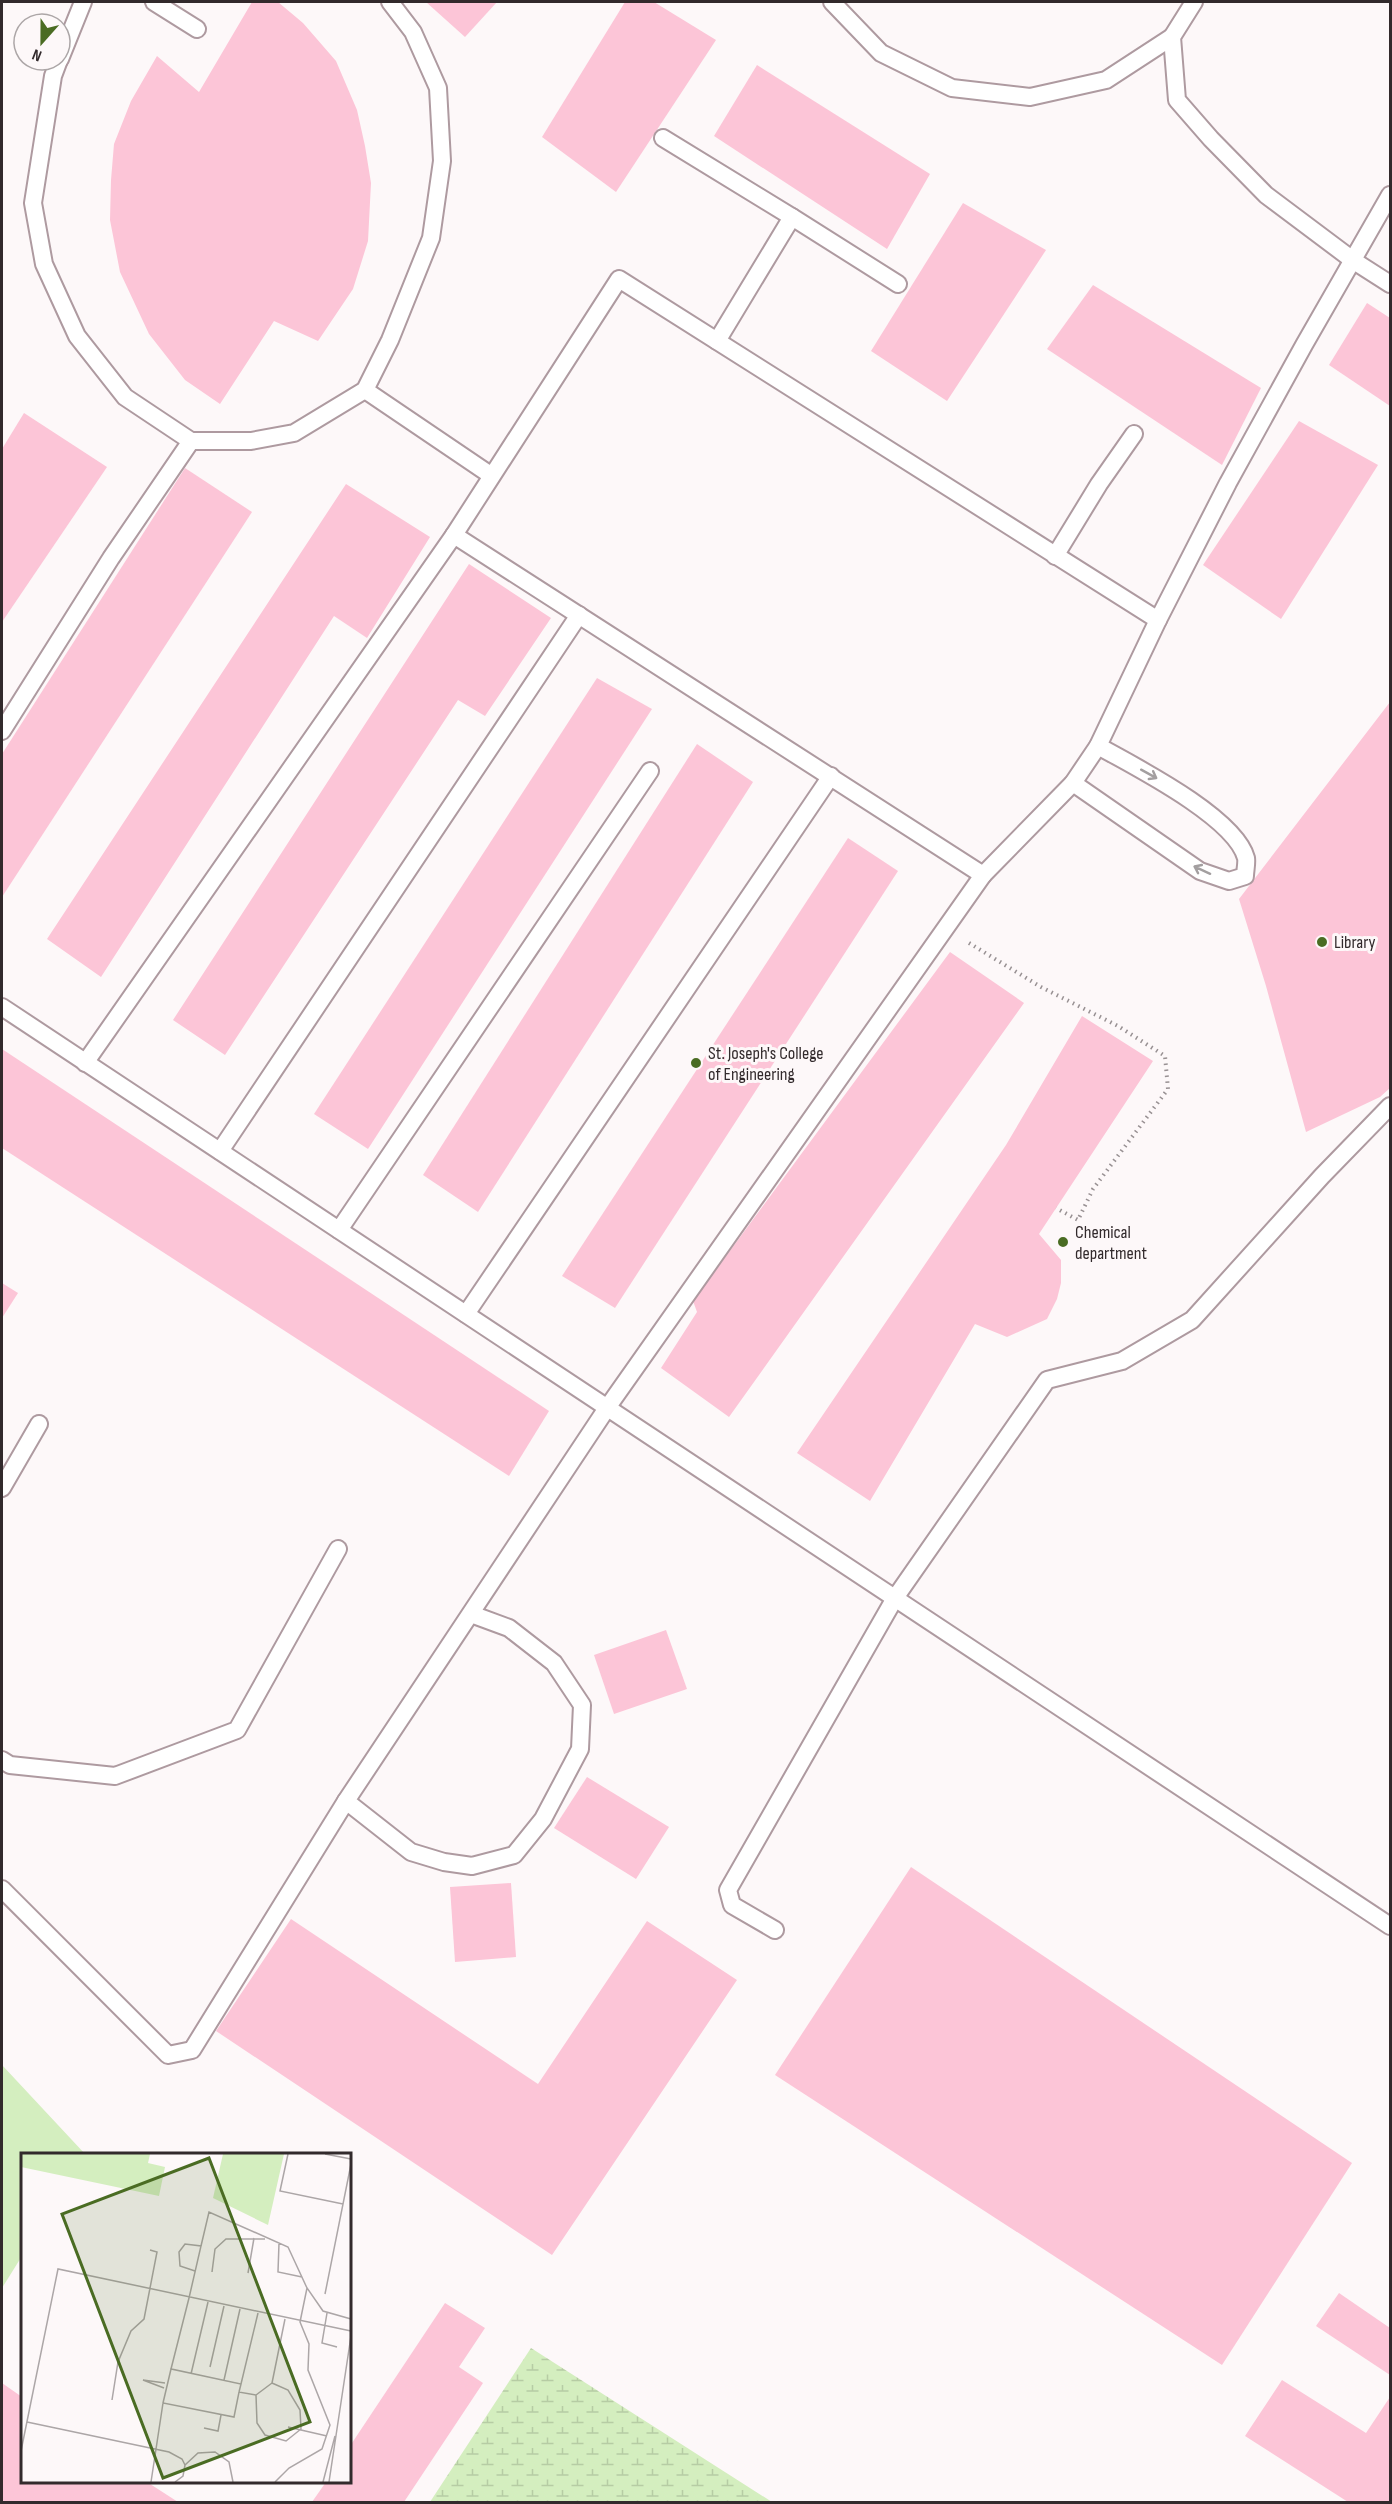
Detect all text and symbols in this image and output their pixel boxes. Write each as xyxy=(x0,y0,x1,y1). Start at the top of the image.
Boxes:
north arrow xyxy=(12,12,72,72)
text: N xyxy=(30,44,45,65)
one-way arrow xyxy=(1140,768,1157,780)
one-way arrow xyxy=(1193,864,1211,876)
place label: Library xyxy=(1334,932,1376,953)
marker: Library xyxy=(1315,935,1329,949)
place label: St. Joseph's College of Engineering xyxy=(708,1043,824,1085)
marker: St. Joseph's College of Engineering xyxy=(689,1056,703,1070)
place label: Chemical department xyxy=(1075,1222,1148,1264)
marker: Chemical department xyxy=(1056,1235,1070,1249)
inset map xyxy=(21,2153,351,2483)

